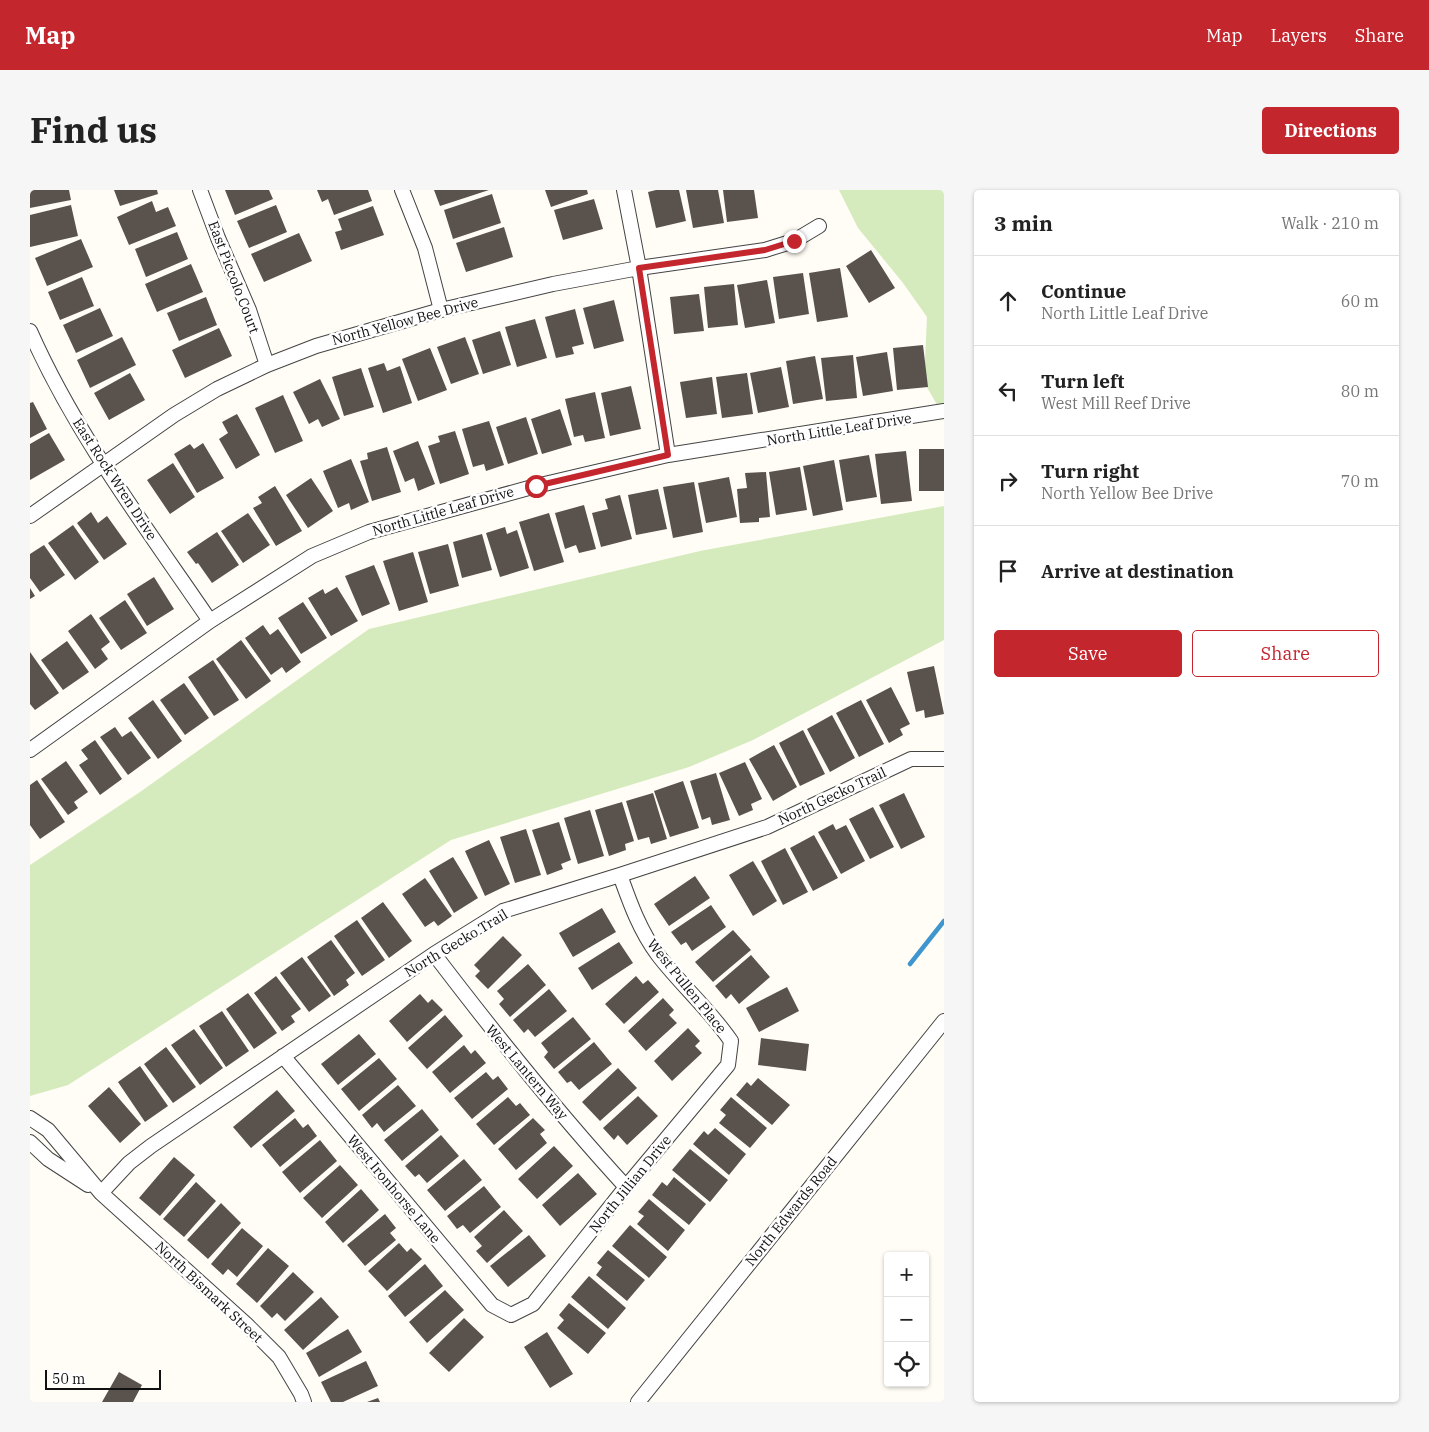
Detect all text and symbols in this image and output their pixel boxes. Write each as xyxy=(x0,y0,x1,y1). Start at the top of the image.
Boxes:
text: Map xyxy=(25,19,75,51)
text: Map xyxy=(1206,24,1243,47)
text: Layers xyxy=(1271,24,1327,47)
text: Share xyxy=(1355,24,1404,47)
text: Find us xyxy=(30,107,157,153)
button: Directions xyxy=(1262,107,1399,154)
text: 3 min xyxy=(994,209,1053,237)
text: Walk · 210 m xyxy=(1281,213,1379,233)
street label: East Piccolo Court xyxy=(204,218,264,336)
route end xyxy=(783,230,806,253)
text: Continue xyxy=(1041,279,1126,303)
icon: ahead xyxy=(994,287,1022,315)
text: 60 m xyxy=(1341,291,1379,311)
street label: North Yellow Bee Drive xyxy=(330,293,480,349)
text: North Little Leaf Drive xyxy=(1041,303,1208,323)
text: Turn left xyxy=(1041,369,1124,393)
icon: left xyxy=(994,377,1022,405)
text: 80 m xyxy=(1341,381,1379,401)
text: West Mill Reef Drive xyxy=(1041,393,1191,413)
street label: North Little Leaf Drive xyxy=(765,409,913,449)
street label: East Rock Wren Drive xyxy=(69,415,161,543)
text: Turn right xyxy=(1041,459,1139,483)
icon: right xyxy=(994,467,1022,495)
text: 70 m xyxy=(1341,471,1379,491)
route start xyxy=(525,475,548,498)
street label: North Little Leaf Drive xyxy=(370,482,516,540)
text: North Yellow Bee Drive xyxy=(1041,483,1213,503)
icon: arrive xyxy=(994,557,1022,585)
text: Arrive at destination xyxy=(1041,559,1234,583)
button: Save xyxy=(994,630,1182,677)
button: Share xyxy=(1192,630,1379,677)
street label: North Gecko Trail xyxy=(775,763,889,829)
street label: North Gecko Trail xyxy=(401,905,511,981)
street label: West Pullen Place xyxy=(643,935,731,1037)
street label: West Lantern Way xyxy=(482,1021,572,1124)
street label: West Ironhorse Lane xyxy=(343,1131,445,1247)
street label: North Jillian Drive xyxy=(585,1131,675,1237)
street label: North Edwards Road xyxy=(741,1152,841,1269)
street label: North Bismark Street xyxy=(151,1237,267,1347)
map controls xyxy=(884,1252,929,1387)
button: + xyxy=(884,1252,929,1297)
button: − xyxy=(884,1297,929,1342)
button: locate xyxy=(884,1342,929,1387)
scale bar xyxy=(45,1367,161,1390)
text: 50 m xyxy=(52,1370,85,1388)

